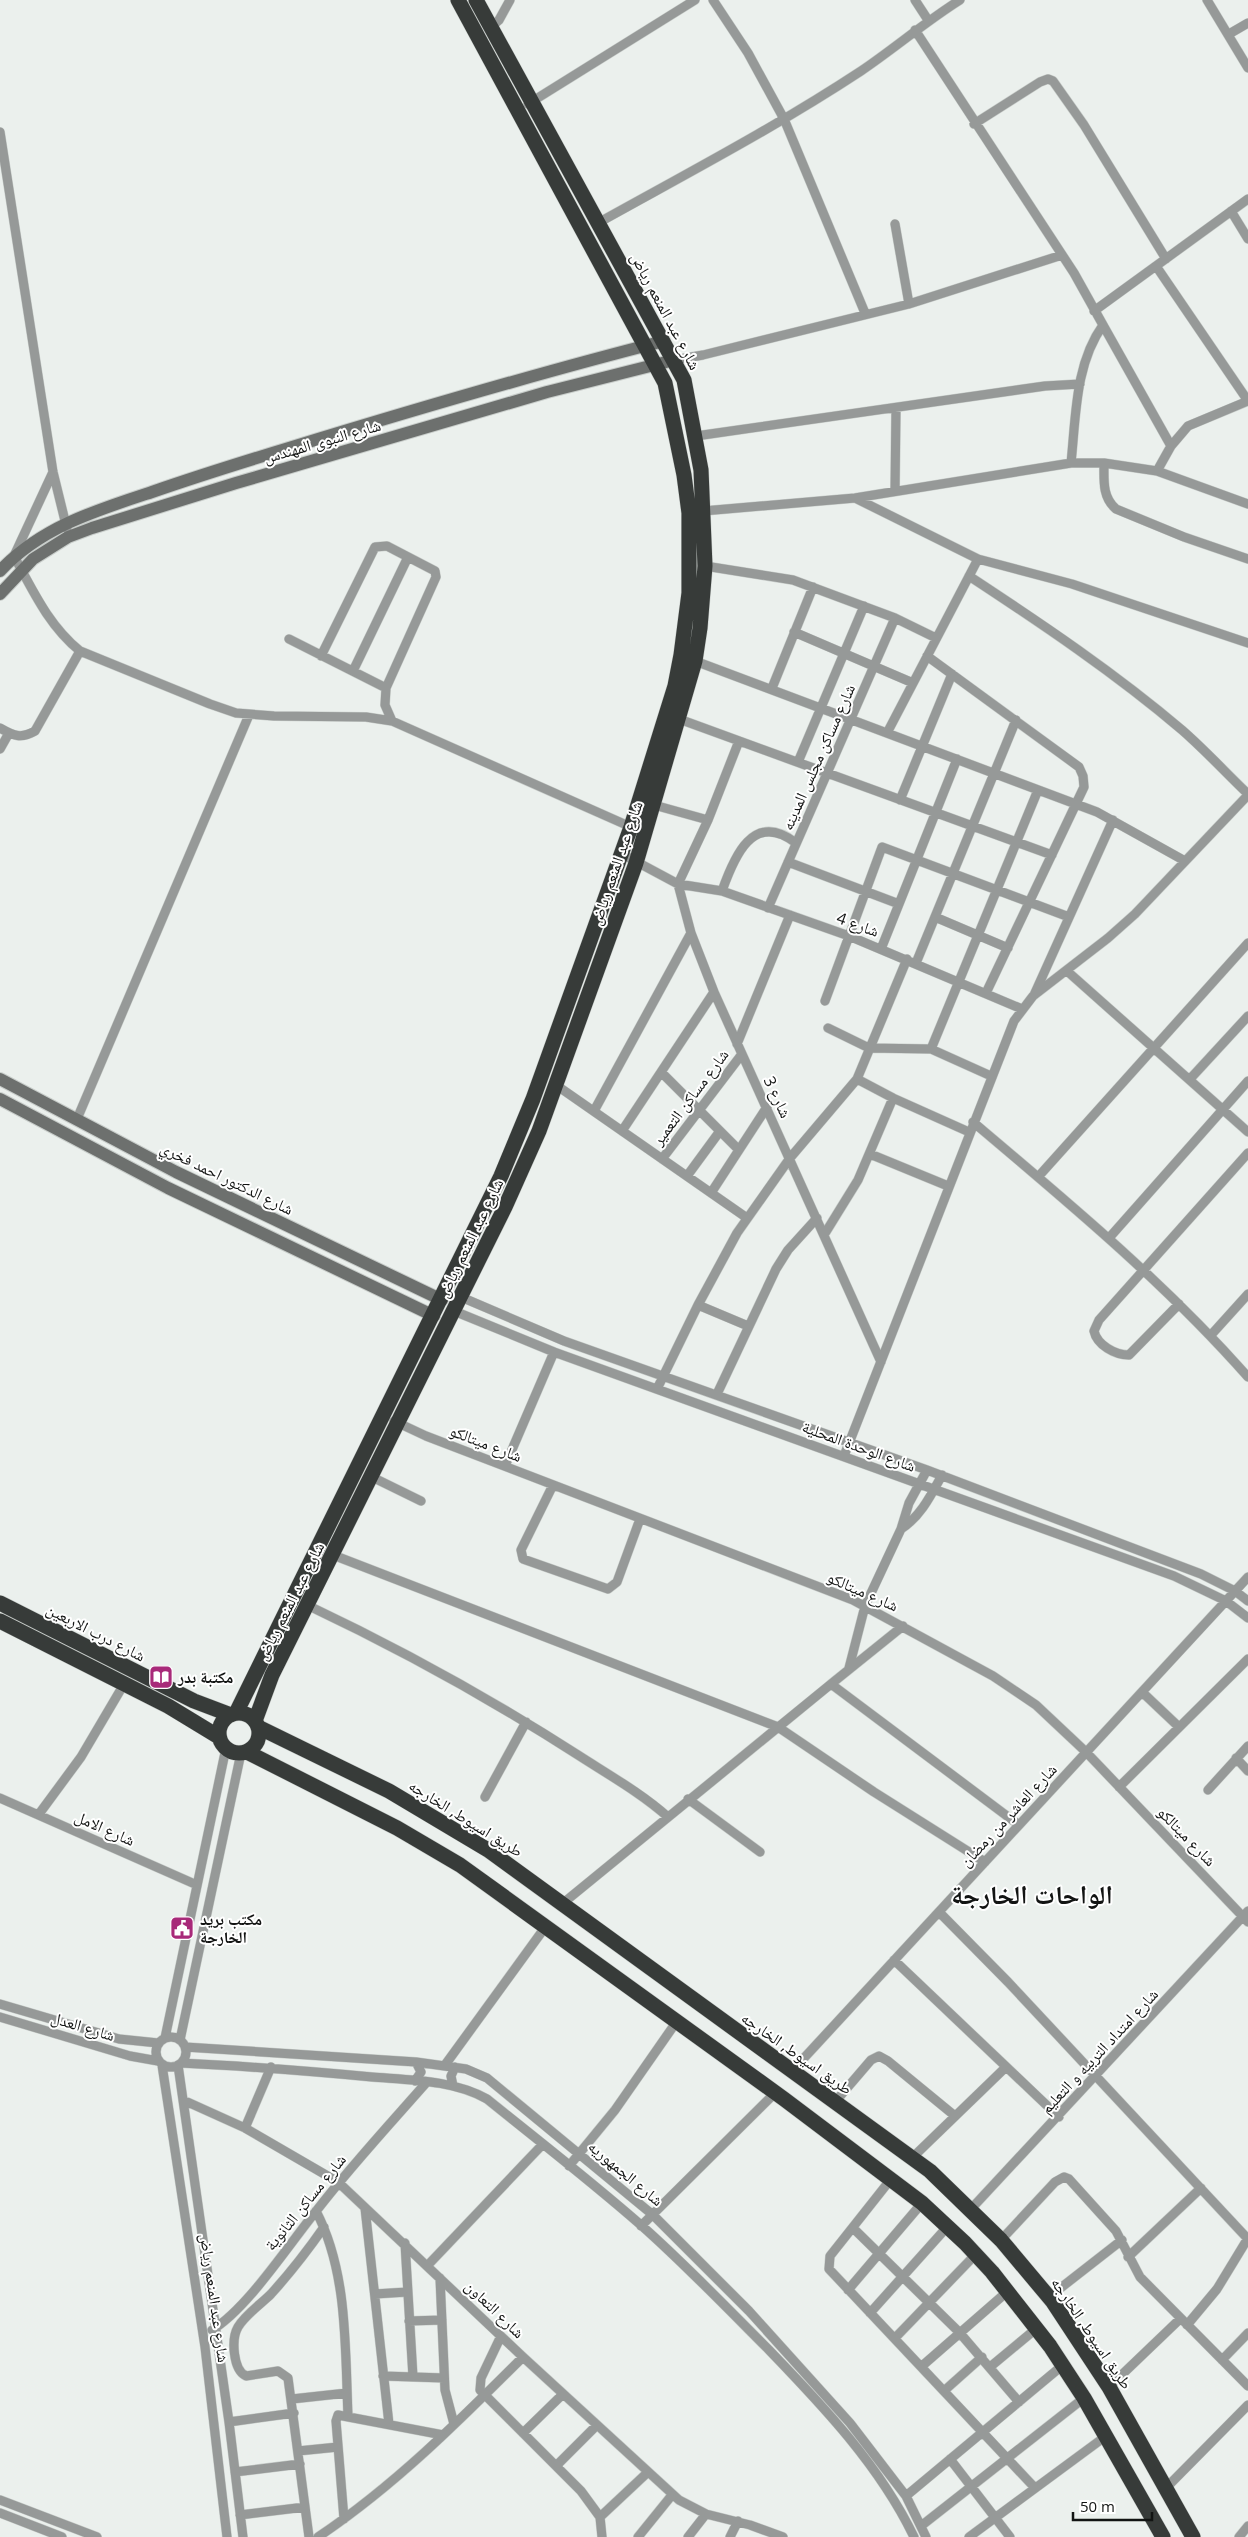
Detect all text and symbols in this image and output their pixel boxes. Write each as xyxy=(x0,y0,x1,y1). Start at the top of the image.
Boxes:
street label: شارع عبد المنعم رياض xyxy=(626,248,706,374)
street label: شارع النبوى المهندس xyxy=(261,414,383,468)
street label: شارع مساكن مجلس المدينه xyxy=(776,680,860,834)
street label: شارع عبد المنعم رياض xyxy=(584,798,648,928)
street label: شارع 4 xyxy=(834,906,882,942)
street label: شارع مساكن التعمير xyxy=(646,1044,733,1150)
street label: شارع 3 xyxy=(759,1073,797,1121)
street label: شارع الدكتور احمد فخري xyxy=(156,1136,297,1222)
street label: شارع عبد المنعم رياض xyxy=(432,1175,508,1301)
street label: شارع الوحدة المحلية xyxy=(799,1415,919,1477)
street label: شارع ميتالكو xyxy=(447,1419,525,1467)
street label: شارع عبد المنعم رياض xyxy=(251,1538,329,1664)
street label: شارع ميتالكو xyxy=(824,1566,902,1616)
street label: شارع درب الاربعين xyxy=(43,1598,149,1666)
library icon: مكتبة بدر xyxy=(148,1664,174,1690)
place label: مكتبة بدر xyxy=(177,1666,233,1688)
street label: شارع العاشر من رمضان xyxy=(954,1759,1062,1871)
street label: طريق اسيوط, الخارجه xyxy=(405,1774,527,1862)
street label: شارع ميتالكو xyxy=(1153,1801,1221,1871)
street label: شارع الامل xyxy=(72,1805,138,1851)
district label: الواحات الخارجة xyxy=(951,1876,1113,1912)
place label: مكتب بريد الخارجة xyxy=(200,1908,262,1948)
public building icon: مكتب بريد الخارجة xyxy=(169,1915,195,1941)
street label: شارع امتداد التربيه و التعليم xyxy=(1035,1984,1163,2118)
street label: شارع العدل xyxy=(48,2006,118,2046)
street label: طريق اسيوط, الخارجه xyxy=(737,2007,857,2099)
street label: شارع الجمهوريه xyxy=(584,2135,668,2211)
street label: شارع مساكن الثانوية xyxy=(259,2149,351,2255)
street label: شارع عبد المنعم رياض xyxy=(195,2232,235,2364)
street label: طريق اسيوط, الخارجه xyxy=(1046,2273,1138,2393)
street label: شارع التعاون xyxy=(460,2275,530,2343)
scale bar xyxy=(1073,2490,1152,2522)
text: 50 m xyxy=(1080,2496,1115,2516)

